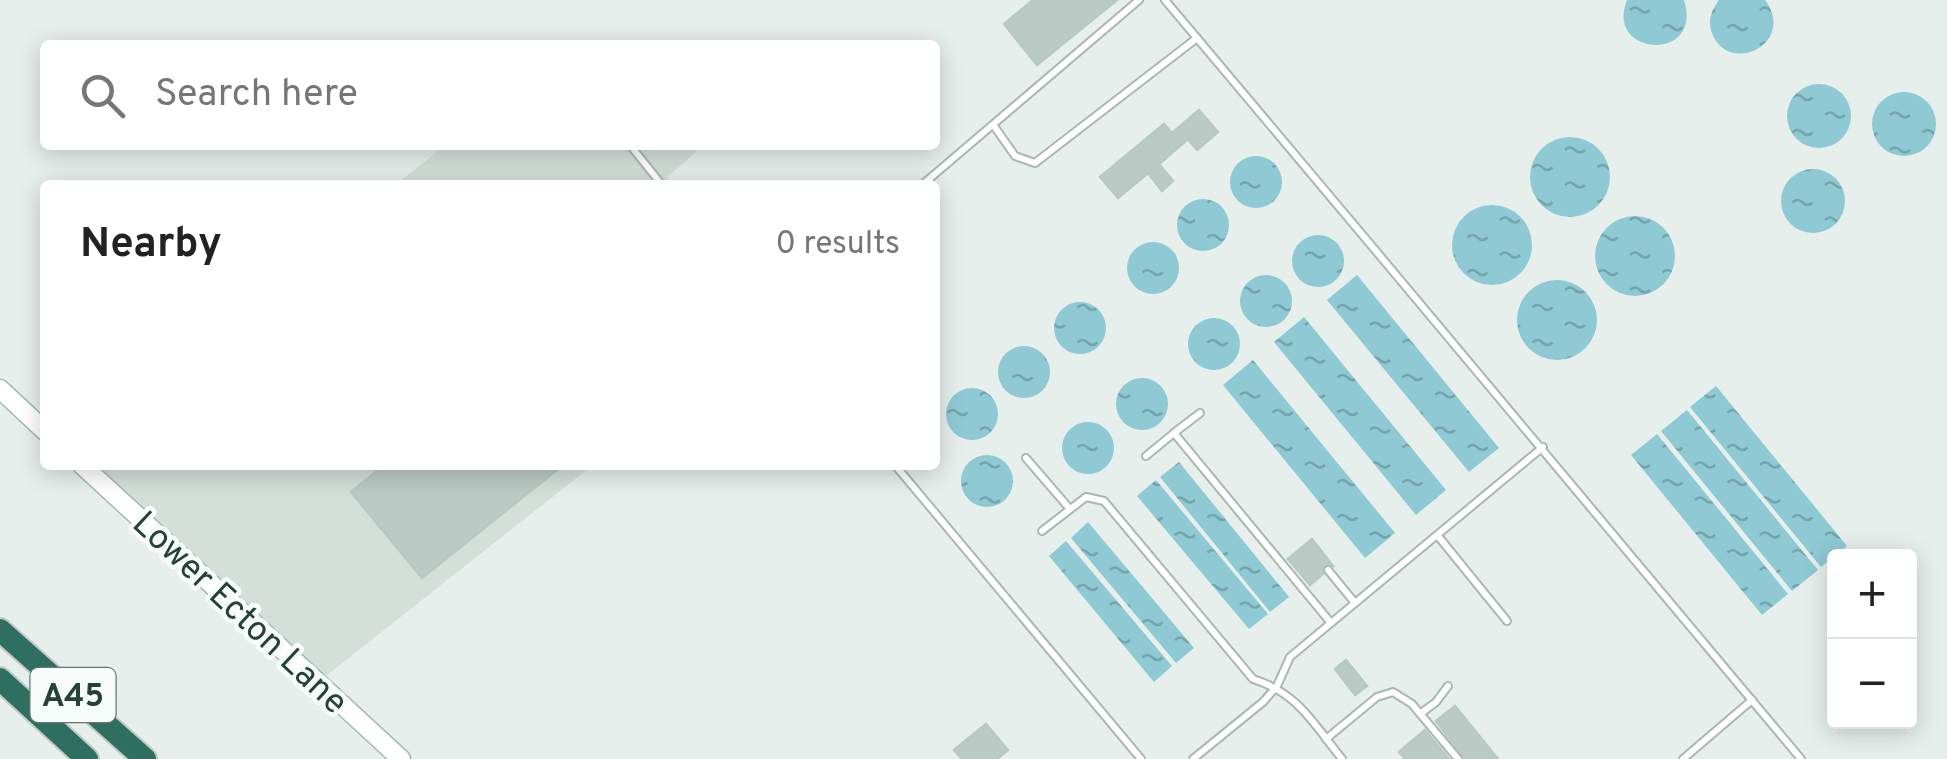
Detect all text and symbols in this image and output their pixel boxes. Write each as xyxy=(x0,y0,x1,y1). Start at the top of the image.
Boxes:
search box xyxy=(40,40,940,150)
icon: search xyxy=(75,68,130,123)
text: Search here xyxy=(155,71,358,120)
text: Nearby xyxy=(80,219,222,272)
text: 0 results xyxy=(775,225,900,265)
street label: Lower Ecton Lane xyxy=(122,503,356,725)
map controls xyxy=(1827,549,1917,729)
button: + xyxy=(1827,549,1917,639)
button: − xyxy=(1827,639,1917,729)
road number: A45 xyxy=(30,668,116,722)

